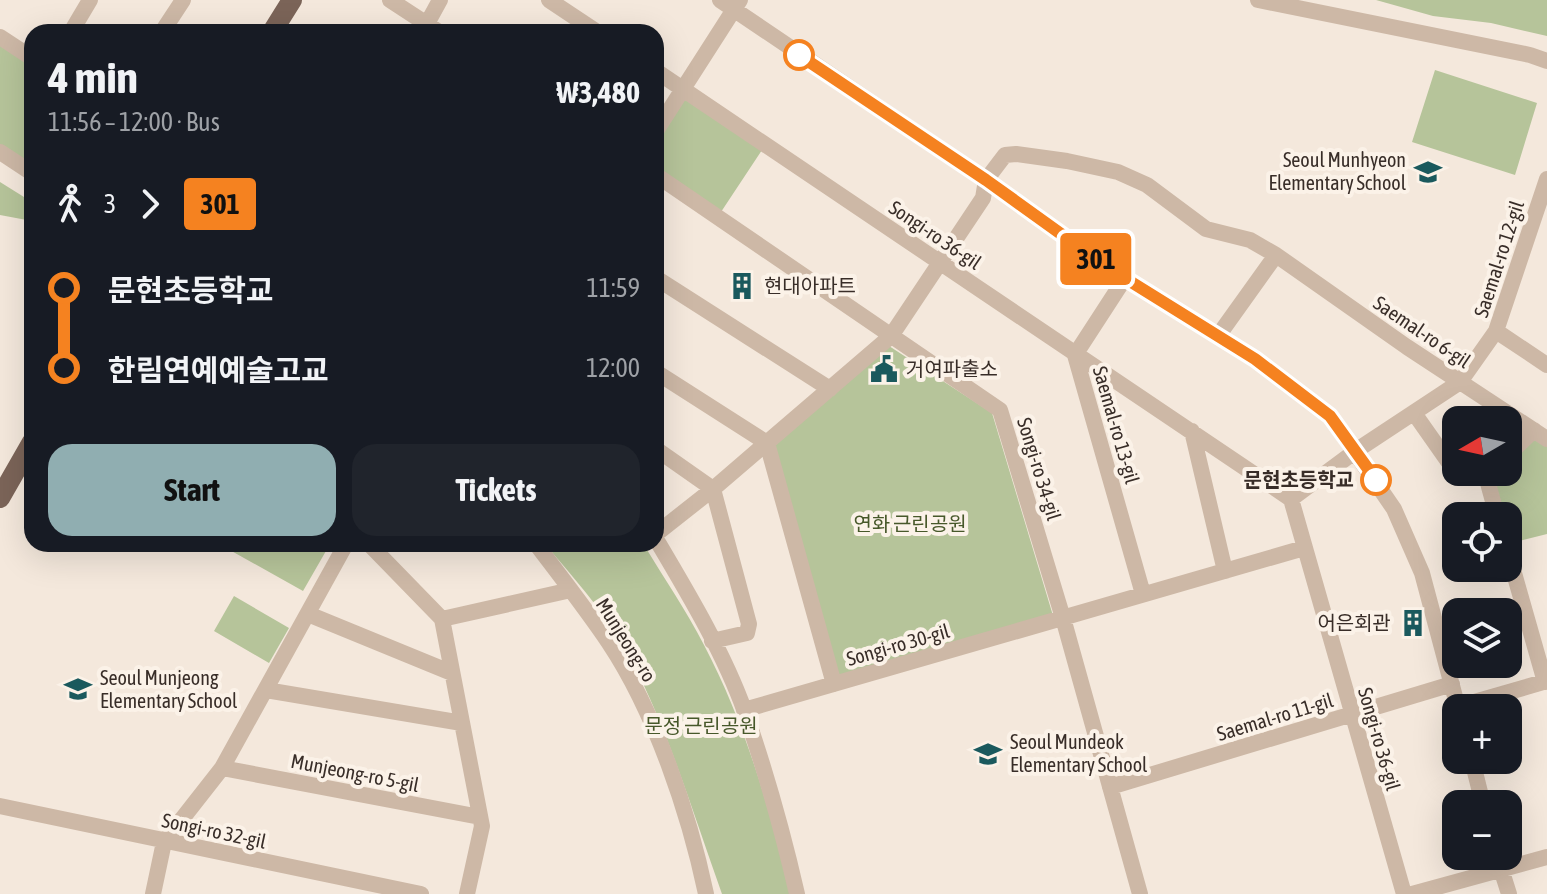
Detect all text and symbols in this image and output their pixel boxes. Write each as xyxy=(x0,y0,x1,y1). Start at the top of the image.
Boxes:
unlabelled marker xyxy=(784,40,814,70)
text: 4 min xyxy=(48,52,138,102)
text: ₩3,480 xyxy=(557,75,640,109)
text: 11:56 – 12:00 · Bus xyxy=(48,107,220,137)
place label: Seoul Munhyeon Elementary School xyxy=(1269,148,1407,194)
school or university icon: Seoul Munhyeon Elementary School xyxy=(1413,157,1443,187)
icon: walk xyxy=(48,182,92,226)
icon: forward xyxy=(128,182,172,226)
text: 301 xyxy=(200,188,240,220)
text: 3 xyxy=(104,189,116,219)
street label: Songi-ro 36-gil xyxy=(885,195,986,274)
street label: Saemal-ro 12-gil xyxy=(1469,197,1528,320)
line badge: 301 xyxy=(1050,233,1142,285)
text: 301 xyxy=(1076,243,1116,275)
building icon: 현대아파트 xyxy=(727,271,757,301)
text: 문현초등학교 xyxy=(108,273,274,307)
text: 11:59 xyxy=(586,273,640,303)
place label: 현대아파트 xyxy=(764,274,856,297)
street label: Saemal-ro 6-gil xyxy=(1370,291,1476,373)
text: 한림연예예술고교 xyxy=(108,353,329,387)
text: 12:00 xyxy=(586,353,640,383)
public building icon: 거여파출소 xyxy=(869,354,899,384)
place label: 거여파출소 xyxy=(906,357,998,380)
street label: Saemal-ro 13-gil xyxy=(1089,363,1144,487)
north arrow xyxy=(1442,406,1522,486)
map controls xyxy=(1442,406,1522,870)
street label: Songi-ro 34-gil xyxy=(1013,415,1066,524)
button: Start xyxy=(48,444,336,536)
button: Tickets xyxy=(352,444,640,536)
marker: 문현초등학교 xyxy=(1361,465,1391,495)
place label: 문현초등학교 xyxy=(1244,468,1354,491)
button: locate xyxy=(1442,502,1522,582)
park label: 연화 근린공원 xyxy=(853,512,967,535)
street label: Munjeong-ro xyxy=(592,594,661,686)
button: layers xyxy=(1442,598,1522,678)
building icon: 어은회관 xyxy=(1398,608,1428,638)
place label: 어은회관 xyxy=(1317,611,1391,634)
street label: Songi-ro 30-gil xyxy=(844,619,953,670)
place label: Seoul Munjeong Elementary School xyxy=(100,666,238,712)
school or university icon: Seoul Munjeong Elementary School xyxy=(63,674,93,704)
street label: Songi-ro 36-gil xyxy=(1354,685,1405,794)
street label: Saemal-ro 11-gil xyxy=(1214,688,1336,745)
button: + xyxy=(1442,694,1522,774)
park label: 문정 근린공원 xyxy=(644,714,758,737)
place label: Seoul Mundeok Elementary School xyxy=(1010,730,1148,776)
school or university icon: Seoul Mundeok Elementary School xyxy=(973,739,1003,769)
street label: Munjeong-ro 5-gil xyxy=(289,749,422,796)
button: − xyxy=(1442,790,1522,870)
street label: Songi-ro 32-gil xyxy=(160,808,269,853)

